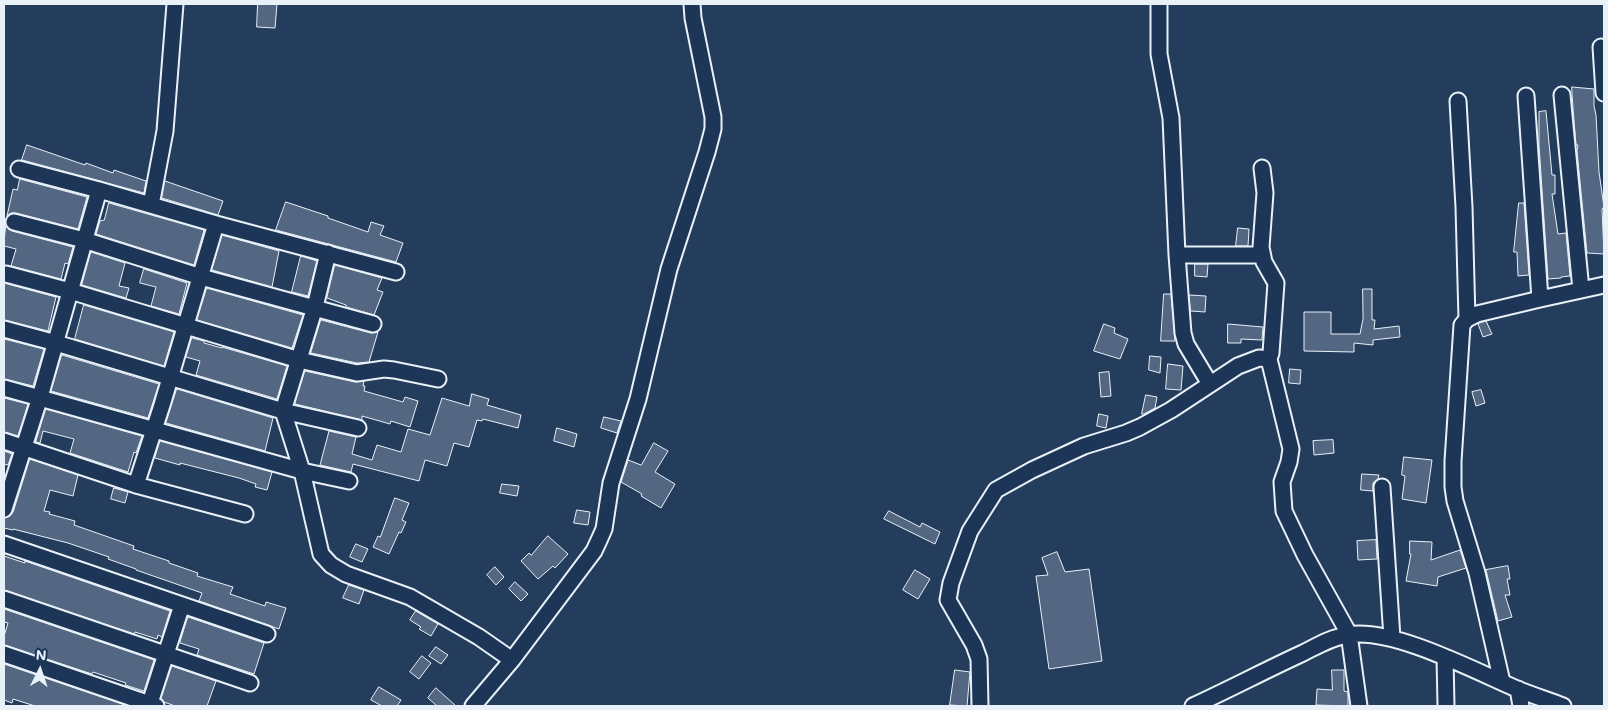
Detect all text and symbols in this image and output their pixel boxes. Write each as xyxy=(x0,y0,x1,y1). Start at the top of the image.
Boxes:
north arrow xyxy=(15,645,65,695)
text: N xyxy=(35,645,47,664)

